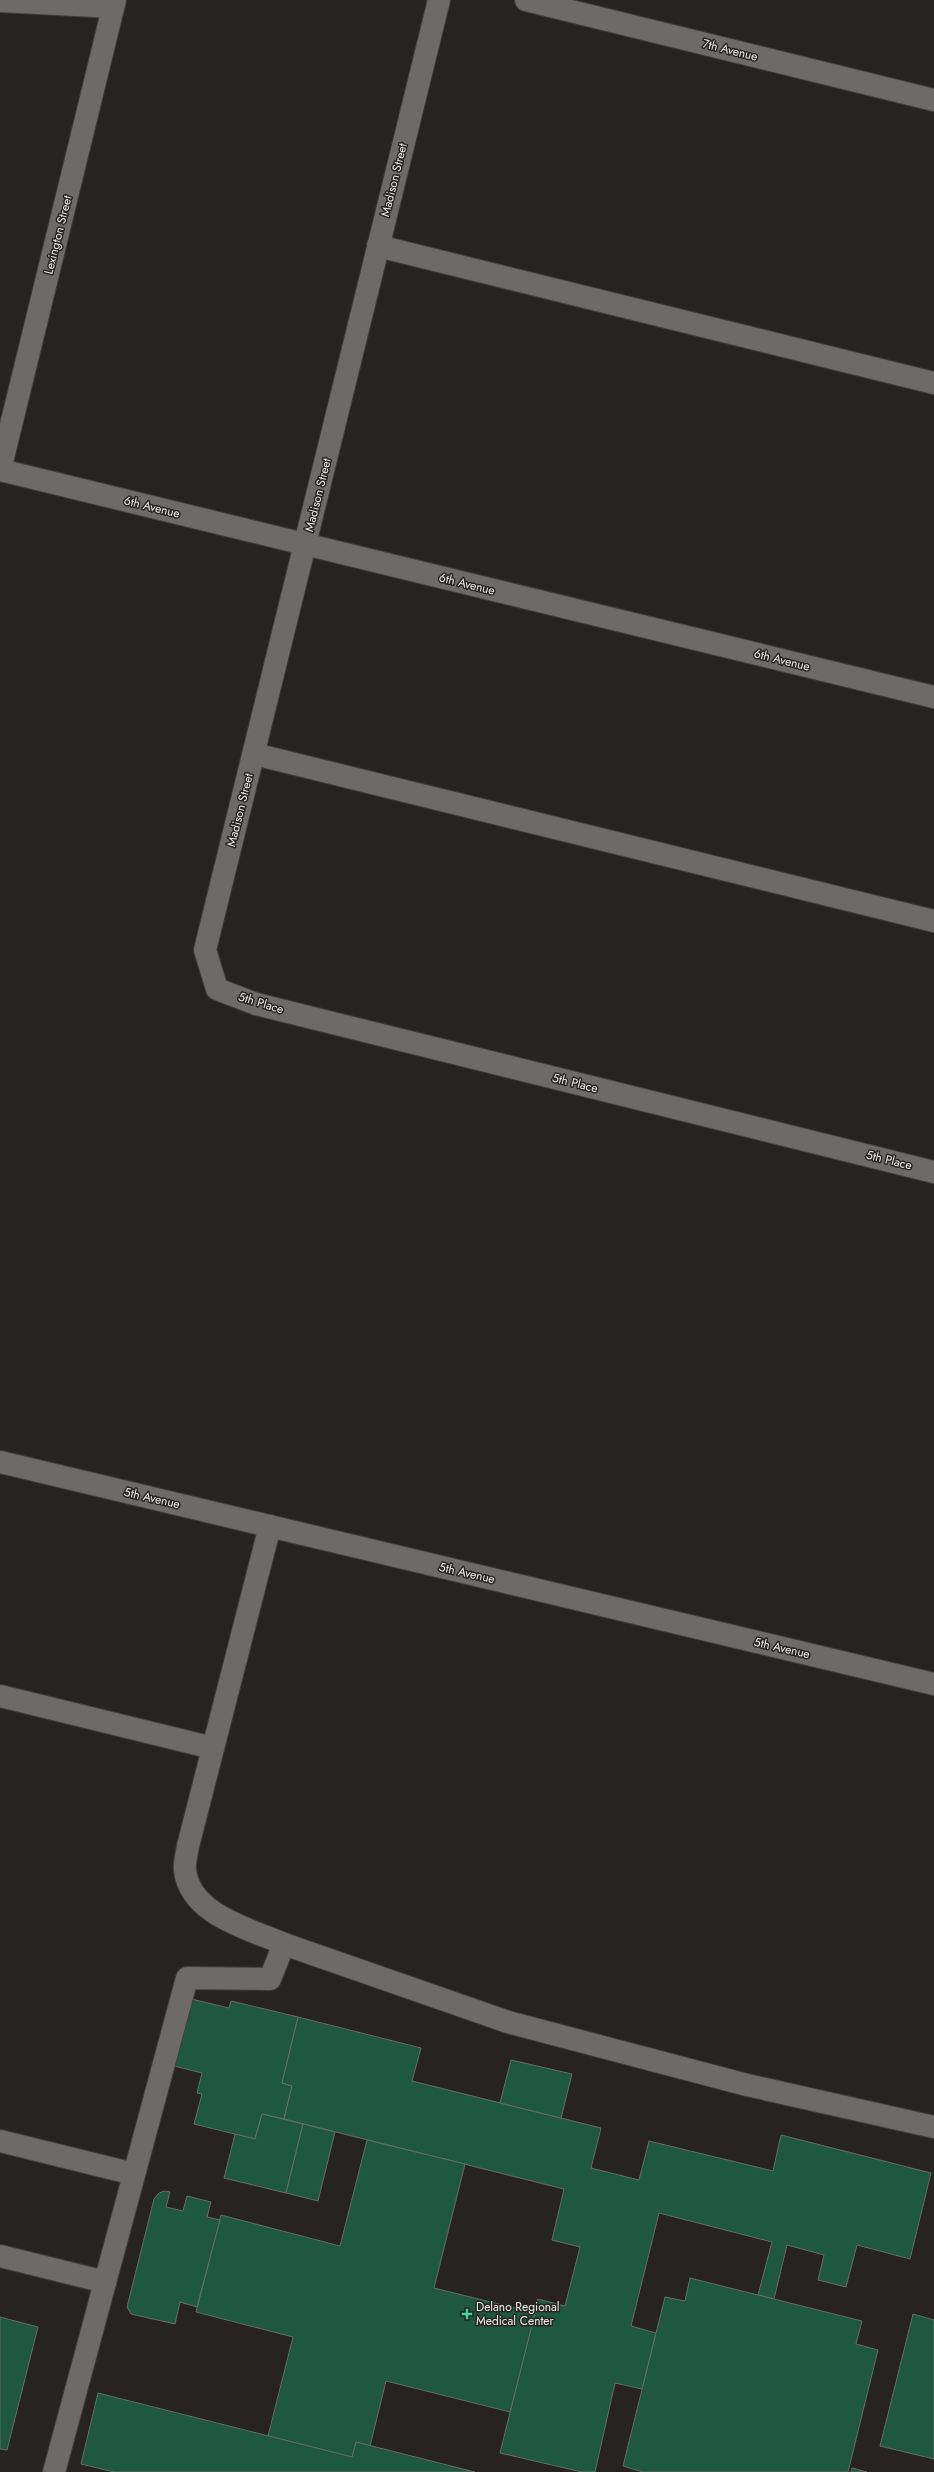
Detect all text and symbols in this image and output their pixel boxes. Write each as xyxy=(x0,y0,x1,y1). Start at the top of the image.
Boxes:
street label: 7th Avenue xyxy=(700,34,760,66)
street label: Madison Street xyxy=(376,141,412,219)
street label: Lexington Street xyxy=(40,194,77,276)
street label: Madison Street xyxy=(300,456,336,534)
street label: 6th Avenue xyxy=(122,491,182,523)
street label: 6th Avenue xyxy=(437,568,497,600)
street label: 6th Avenue xyxy=(752,644,812,676)
street label: Madison Street xyxy=(222,771,258,849)
street label: 5th Place xyxy=(236,988,286,1018)
street label: 5th Place xyxy=(550,1069,600,1097)
street label: 5th Place xyxy=(864,1146,914,1174)
street label: 5th Avenue xyxy=(122,1483,182,1513)
street label: 5th Avenue xyxy=(437,1558,497,1588)
street label: 5th Avenue xyxy=(752,1633,812,1663)
place label: Delano Regional Medical Center xyxy=(476,2298,560,2330)
marker: Delano Regional Medical Center xyxy=(461,2308,473,2320)

